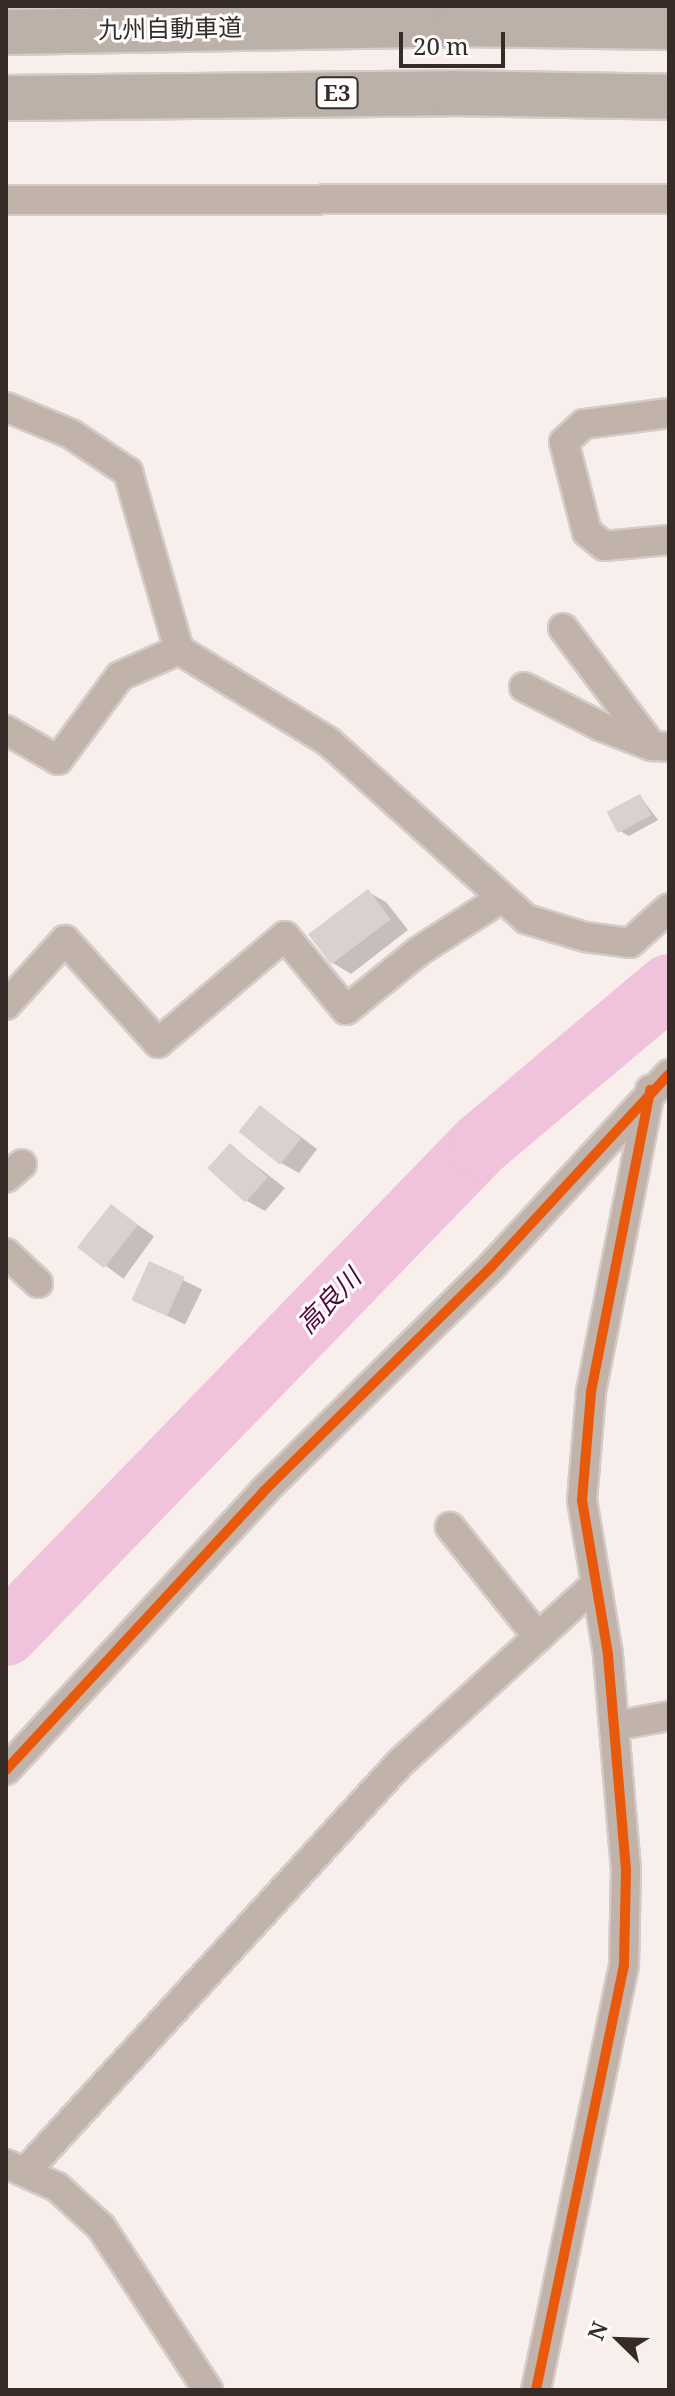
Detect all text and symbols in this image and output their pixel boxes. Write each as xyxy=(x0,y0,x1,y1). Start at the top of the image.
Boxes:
street label: 九州自動車道 xyxy=(98,12,242,44)
scale bar xyxy=(403,16,509,66)
text: 20 m xyxy=(413,29,469,62)
road number: E3 xyxy=(315,75,359,111)
water label: 高良川 xyxy=(291,1262,367,1340)
north arrow xyxy=(579,2300,659,2380)
text: N xyxy=(580,2317,614,2344)

